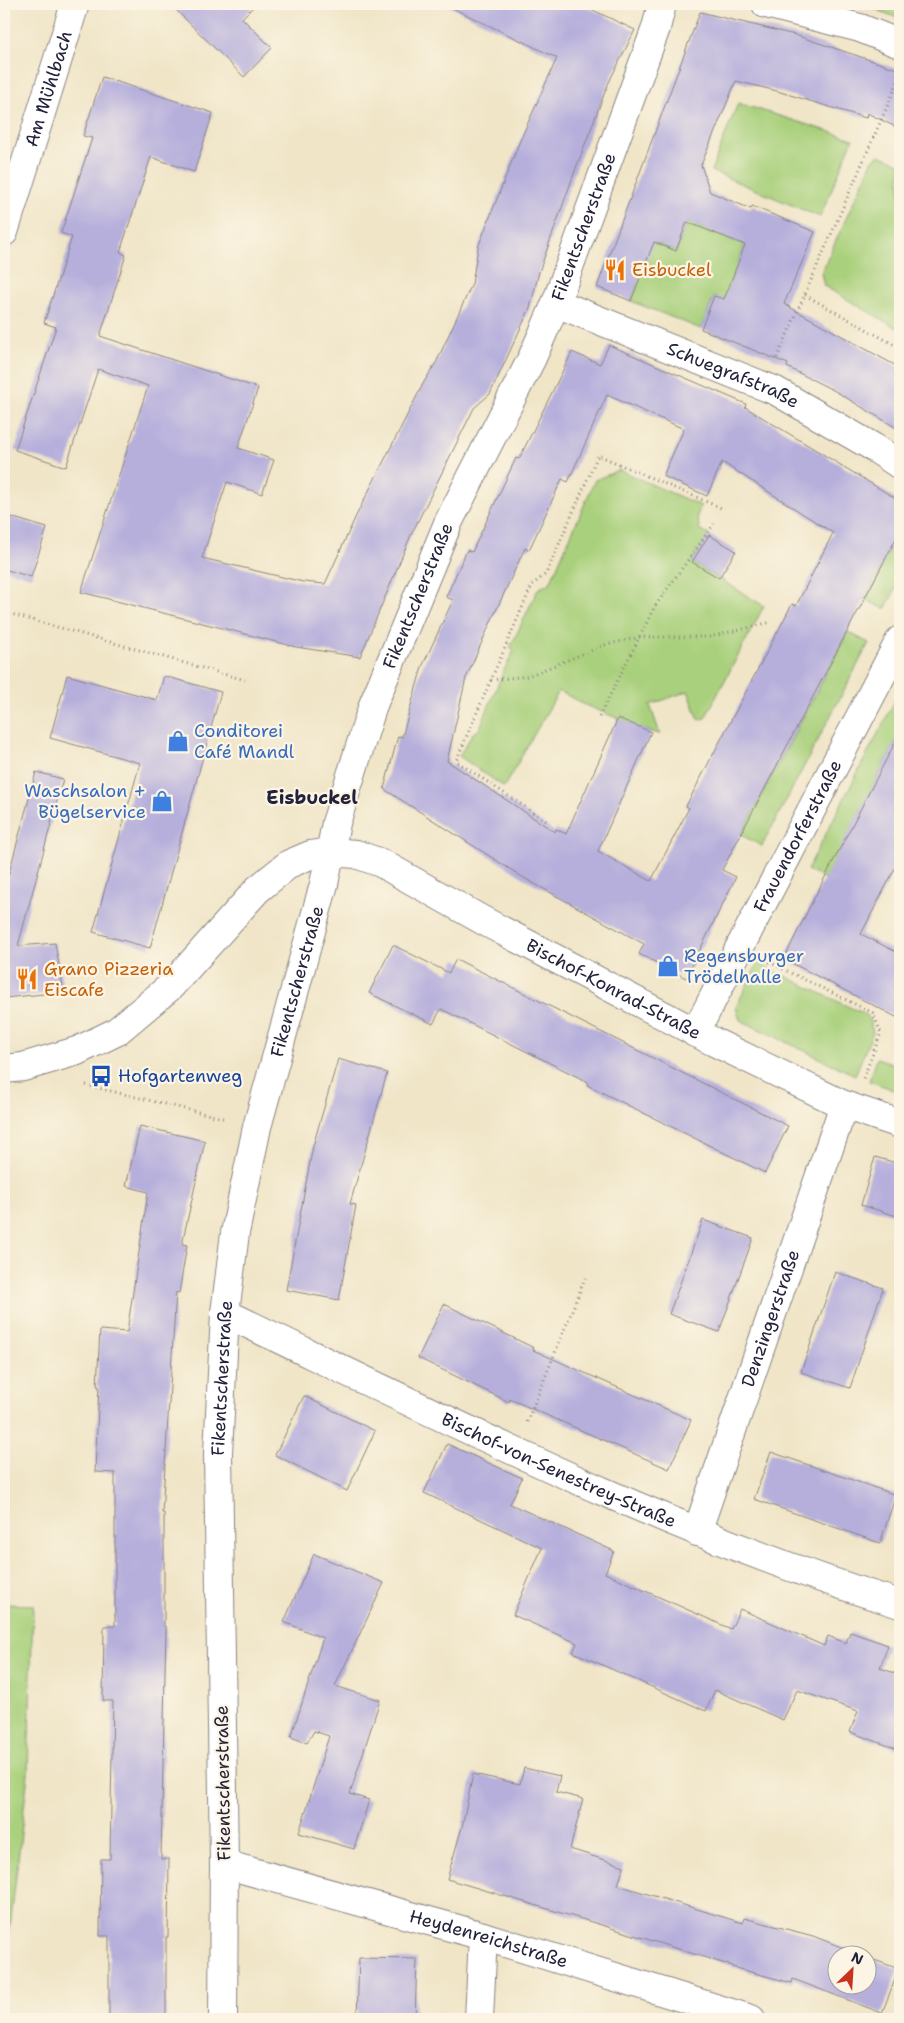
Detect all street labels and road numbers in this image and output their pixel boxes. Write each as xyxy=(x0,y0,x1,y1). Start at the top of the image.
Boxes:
street label: Am Mühlbach xyxy=(19,28,78,150)
street label: Fikentscherstraße xyxy=(546,150,622,304)
street label: Schuegrafstraße xyxy=(663,337,804,414)
street label: Fikentscherstraße xyxy=(377,519,459,673)
street label: Frauendorferstraße xyxy=(748,756,847,917)
street label: Fikentscherstraße xyxy=(265,903,329,1060)
street label: Bischof-Konrad-Straße xyxy=(522,933,705,1045)
street label: Denzingerstraße xyxy=(736,1246,805,1390)
street label: Fikentscherstraße xyxy=(206,1299,238,1457)
street label: Bischof-von-Senestrey-Straße xyxy=(438,1407,680,1533)
street label: Fikentscherstraße xyxy=(210,1705,236,1861)
street label: Heydenreichstraße xyxy=(407,1904,571,1974)

